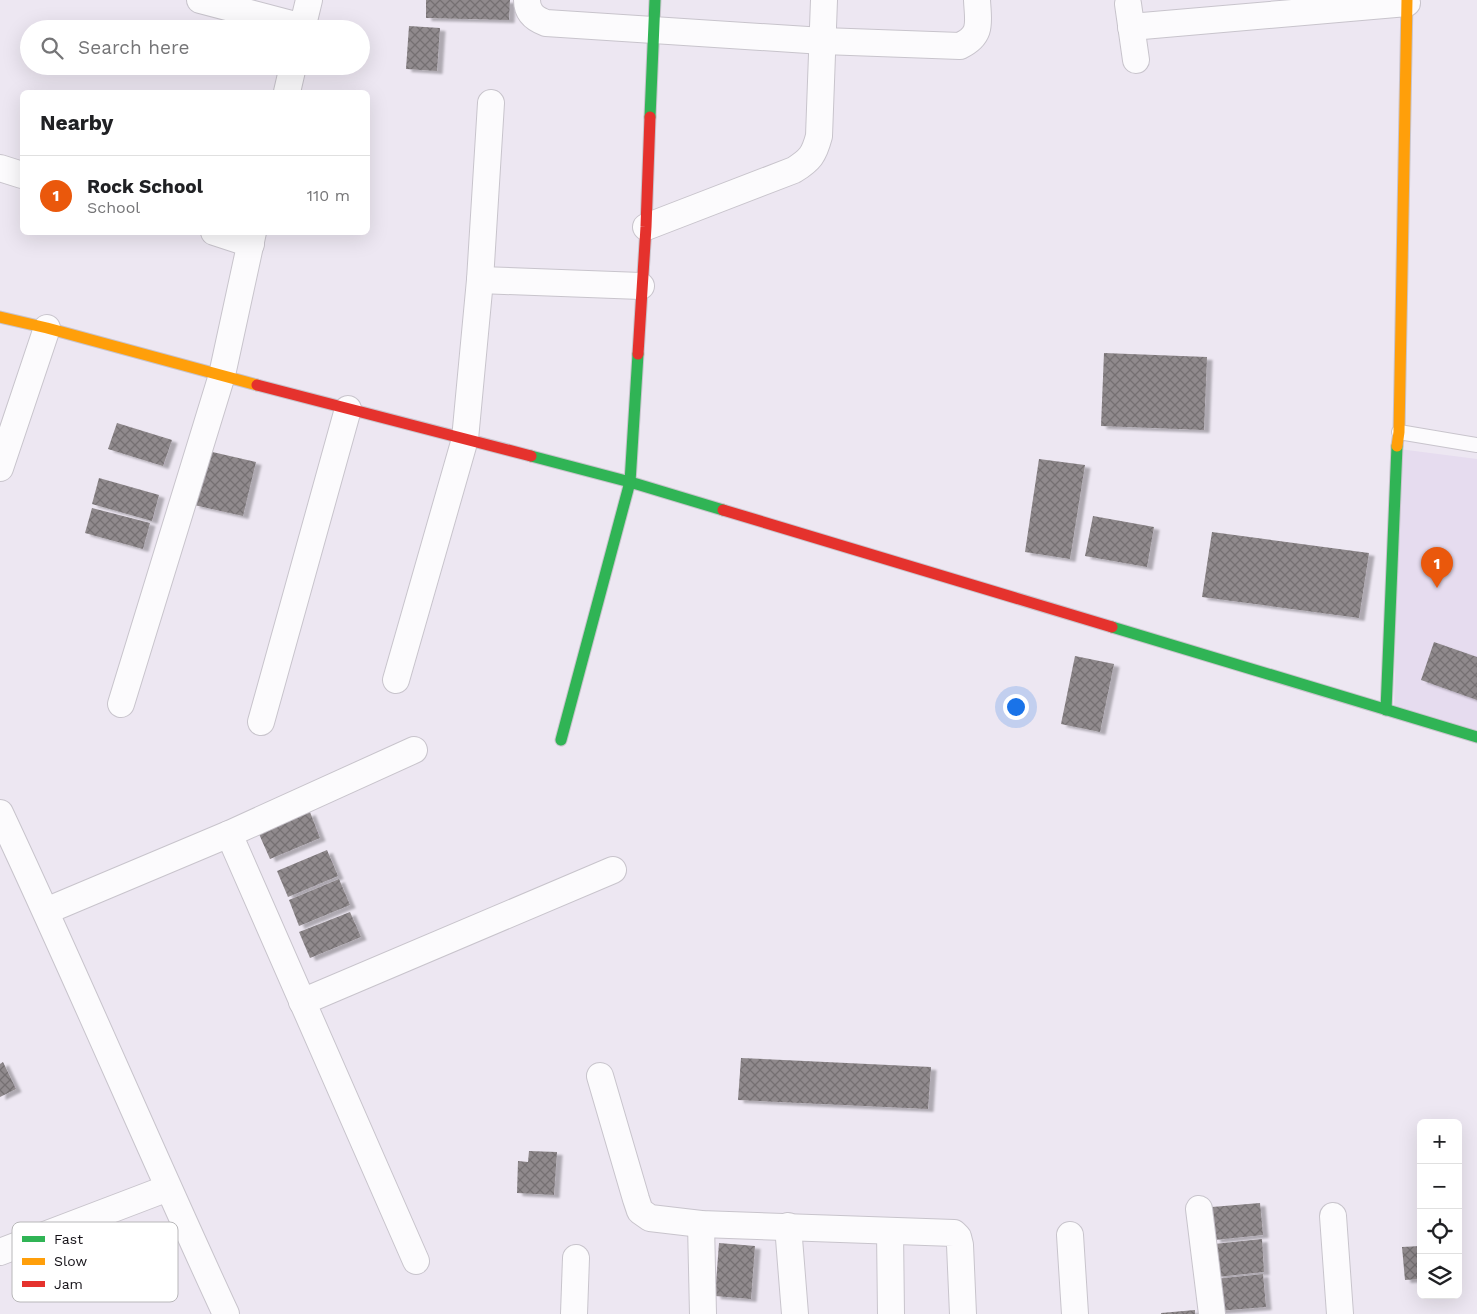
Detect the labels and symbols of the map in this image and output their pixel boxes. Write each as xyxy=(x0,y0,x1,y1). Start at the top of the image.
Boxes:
pin: 1 xyxy=(1421,547,1453,588)
your location xyxy=(1003,694,1029,720)
legend xyxy=(12,1222,178,1302)
text: Fast xyxy=(54,1231,83,1247)
text: Slow xyxy=(54,1253,87,1269)
text: Jam xyxy=(54,1276,83,1292)

